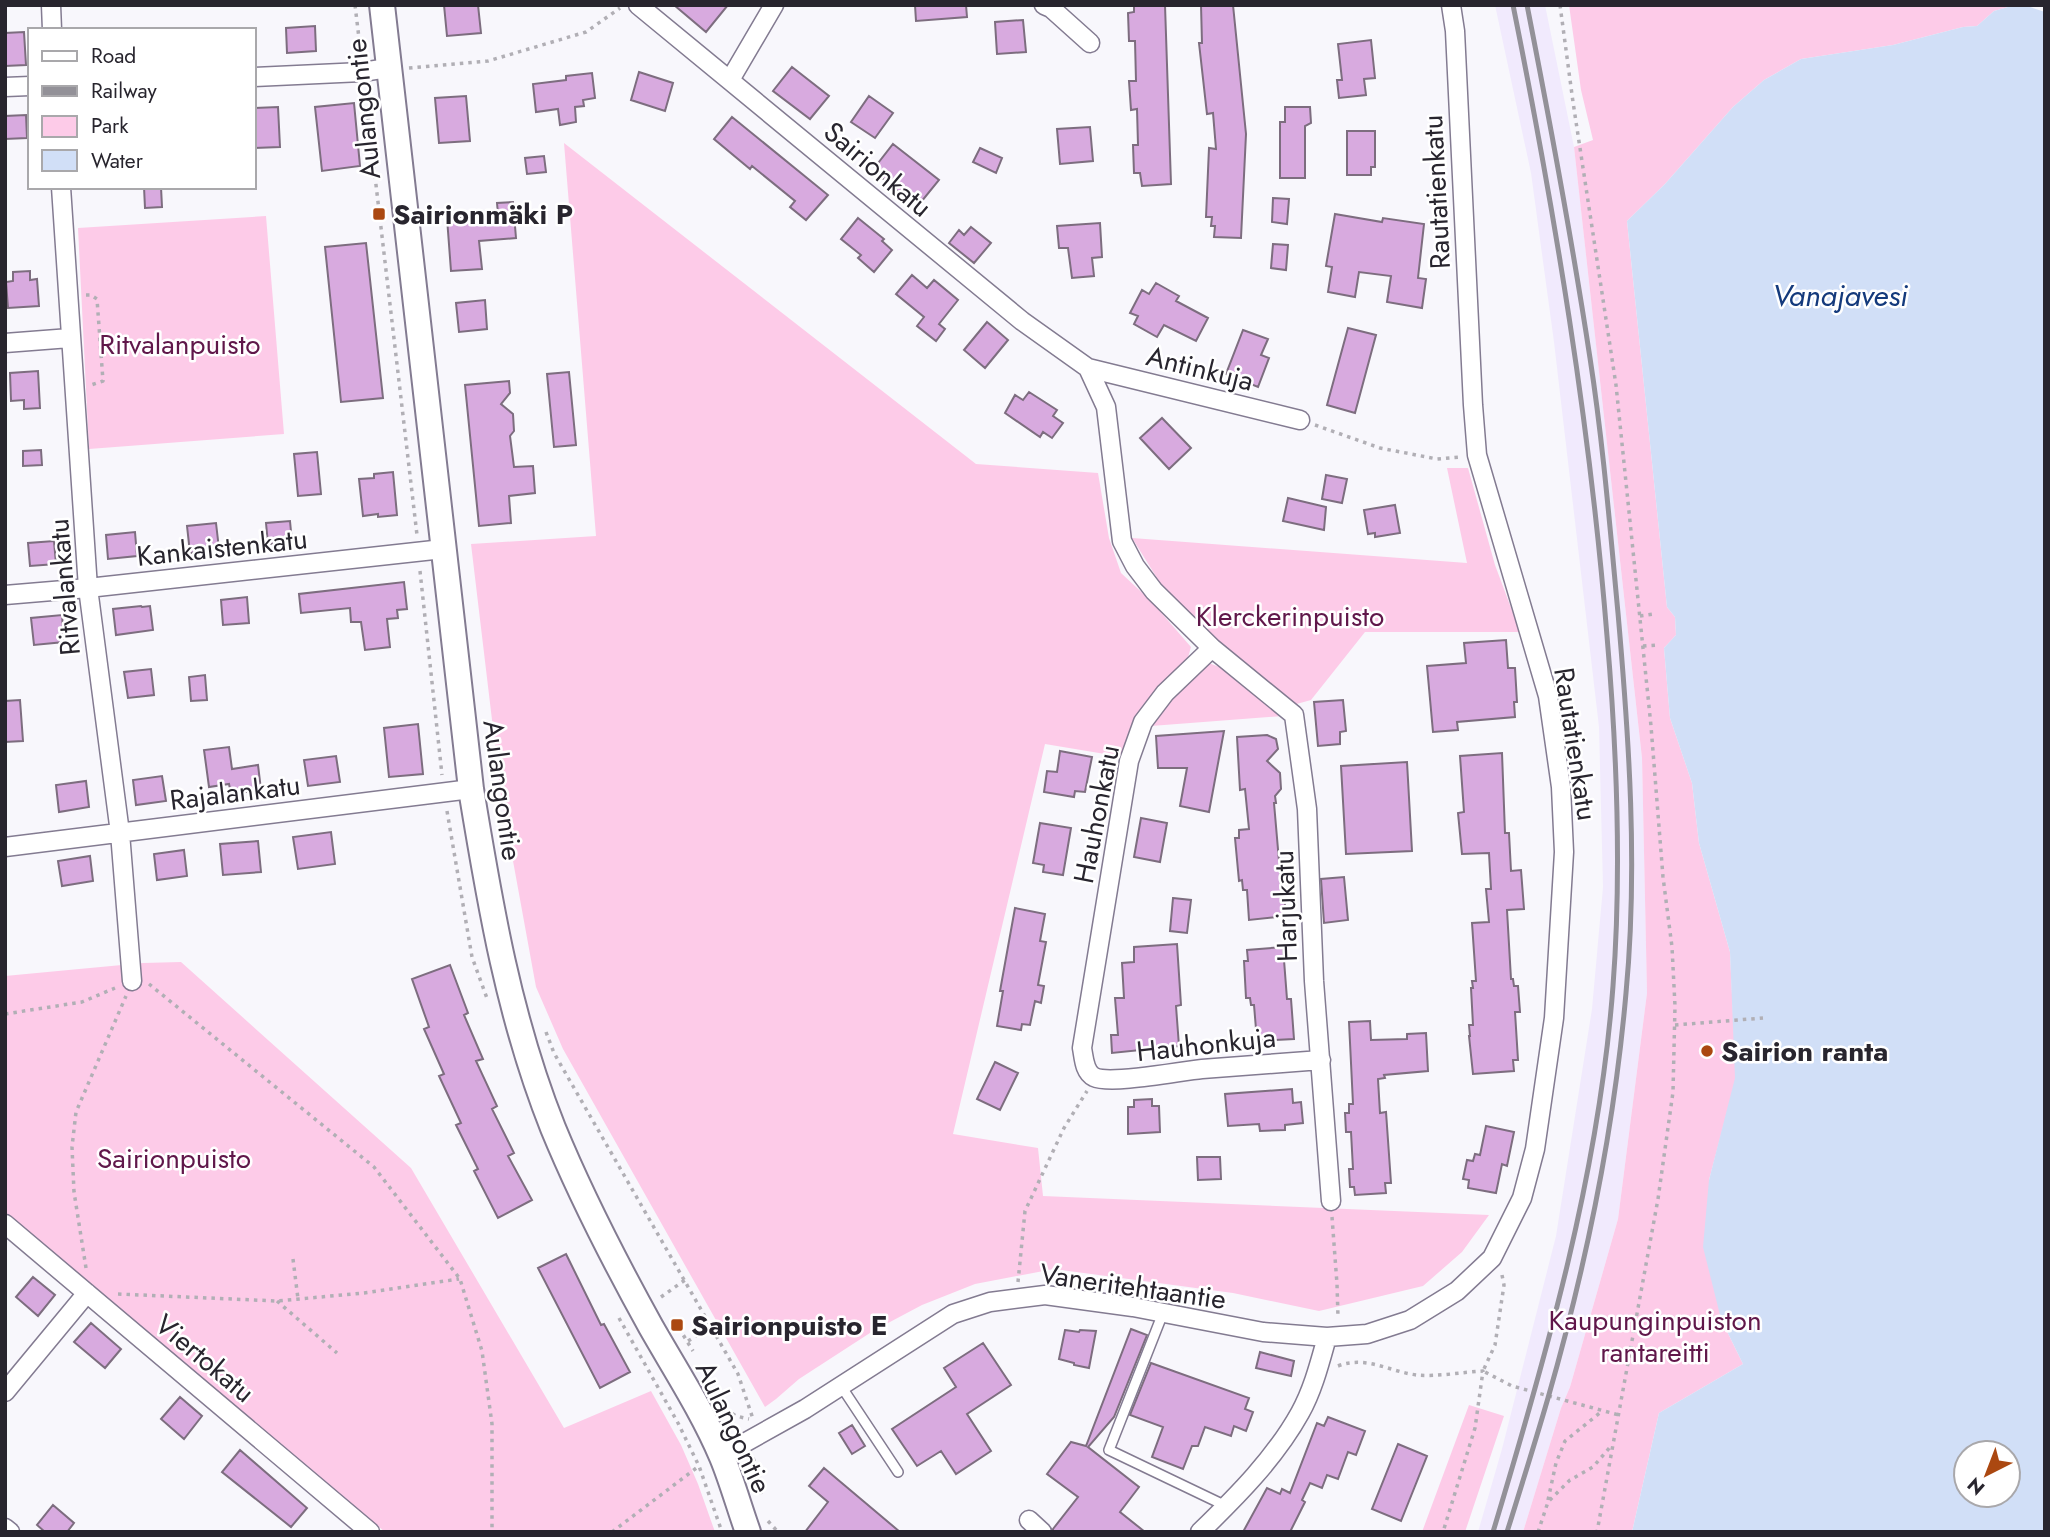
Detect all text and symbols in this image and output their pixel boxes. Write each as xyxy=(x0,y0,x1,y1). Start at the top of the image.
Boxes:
legend xyxy=(28,28,256,189)
street label: Aulangontie xyxy=(336,36,391,182)
text: Road xyxy=(91,41,136,71)
text: Railway xyxy=(91,76,157,106)
text: Park xyxy=(91,111,129,141)
street label: Sairionkatu xyxy=(815,112,941,227)
street label: Rautatienkatu xyxy=(1412,114,1461,270)
text: Water xyxy=(91,146,144,176)
place label: Sairionmäki P xyxy=(393,194,573,235)
marker: Sairionmäki P xyxy=(371,206,387,222)
water label: Vanajavesi xyxy=(1772,274,1908,317)
park label: Ritvalanpuisto xyxy=(99,324,261,365)
street label: Antinkuja xyxy=(1142,335,1258,402)
street label: Ritvalankatu xyxy=(38,517,91,657)
street label: Kankaistenkatu xyxy=(135,518,309,577)
park label: Klerckerinpuisto xyxy=(1196,596,1384,637)
street label: Rautatienkatu xyxy=(1543,665,1608,824)
street label: Aulangontie xyxy=(472,717,533,863)
street label: Hauhonkatu xyxy=(1063,741,1130,887)
street label: Rajalankatu xyxy=(167,764,303,821)
street label: Harjukatu xyxy=(1263,849,1308,963)
street label: Hauhonkuja xyxy=(1134,1017,1278,1072)
place label: Sairion ranta xyxy=(1721,1031,1888,1072)
marker: Sairion ranta xyxy=(1699,1043,1715,1059)
park label: Sairionpuisto xyxy=(97,1138,251,1179)
street label: Vaneritehtaantie xyxy=(1037,1253,1229,1320)
park label: Kaupunginpuiston rantareitti xyxy=(1548,1300,1762,1373)
street label: Viertokatu xyxy=(146,1304,263,1412)
place label: Sairionpuisto E xyxy=(691,1305,888,1346)
marker: Sairionpuisto E xyxy=(669,1317,685,1333)
street label: Aulangontie xyxy=(685,1354,782,1500)
north arrow xyxy=(1952,1439,2022,1509)
text: N xyxy=(1961,1471,1991,1501)

